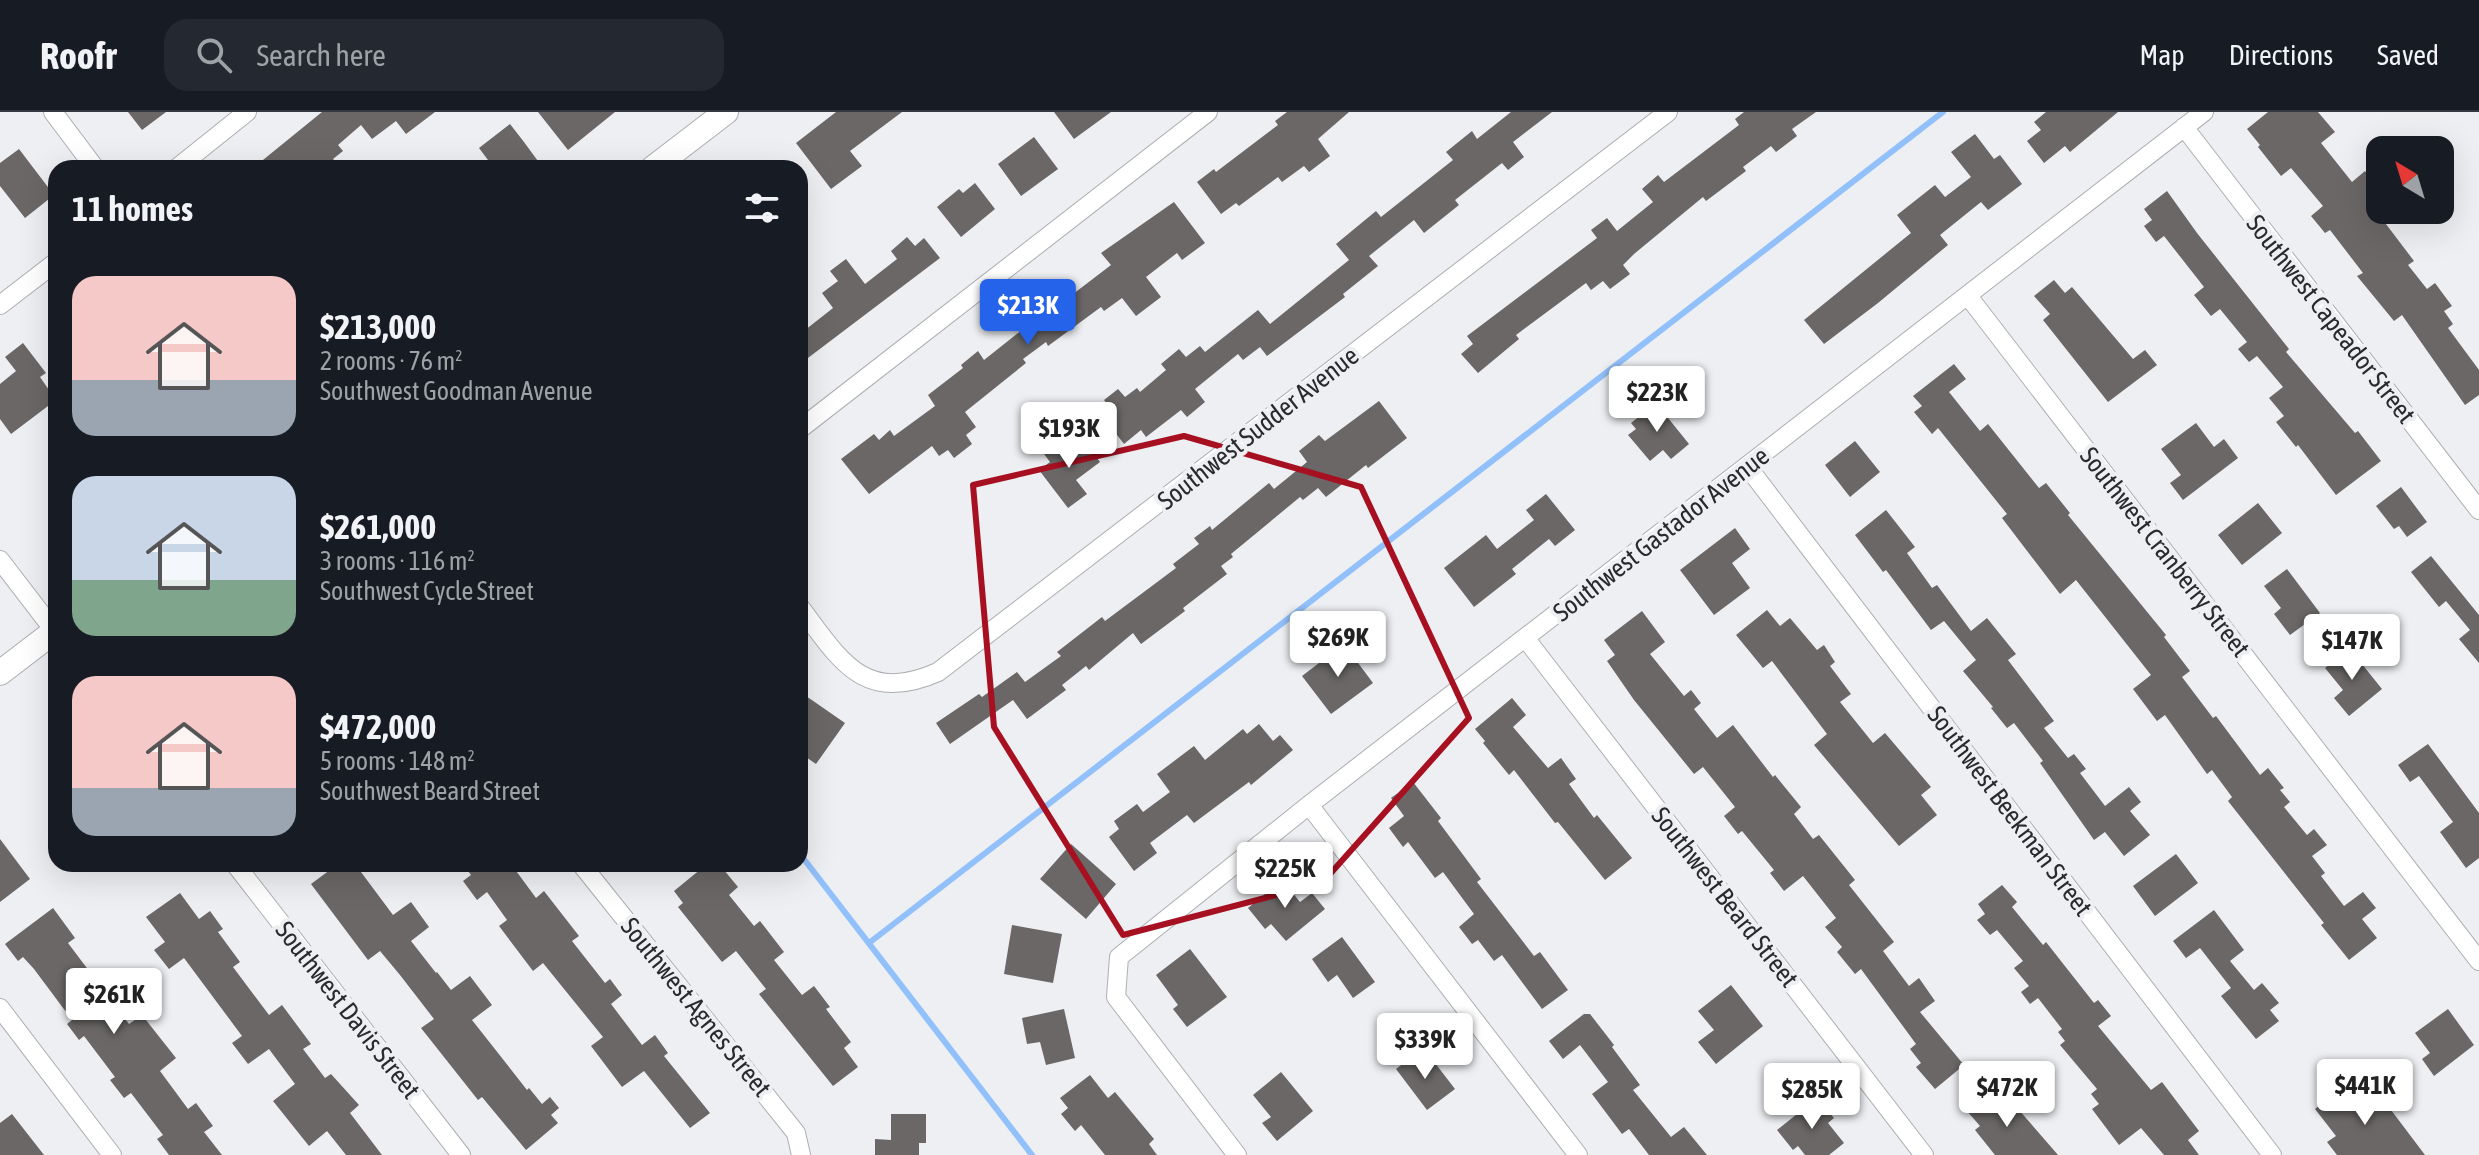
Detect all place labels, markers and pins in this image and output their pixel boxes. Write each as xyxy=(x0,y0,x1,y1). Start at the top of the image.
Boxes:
pin: $213K xyxy=(972,279,1084,347)
pin: $223K xyxy=(1601,366,1713,434)
pin: $193K xyxy=(1013,402,1125,470)
pin: $269K xyxy=(1282,611,1394,679)
pin: $147K xyxy=(2296,614,2408,682)
pin: $225K xyxy=(1229,842,1341,910)
pin: $261K xyxy=(58,968,170,1036)
pin: $339K xyxy=(1369,1013,1481,1081)
pin: $441K xyxy=(2309,1059,2421,1127)
pin: $472K xyxy=(1951,1061,2063,1129)
pin: $285K xyxy=(1756,1063,1868,1131)

